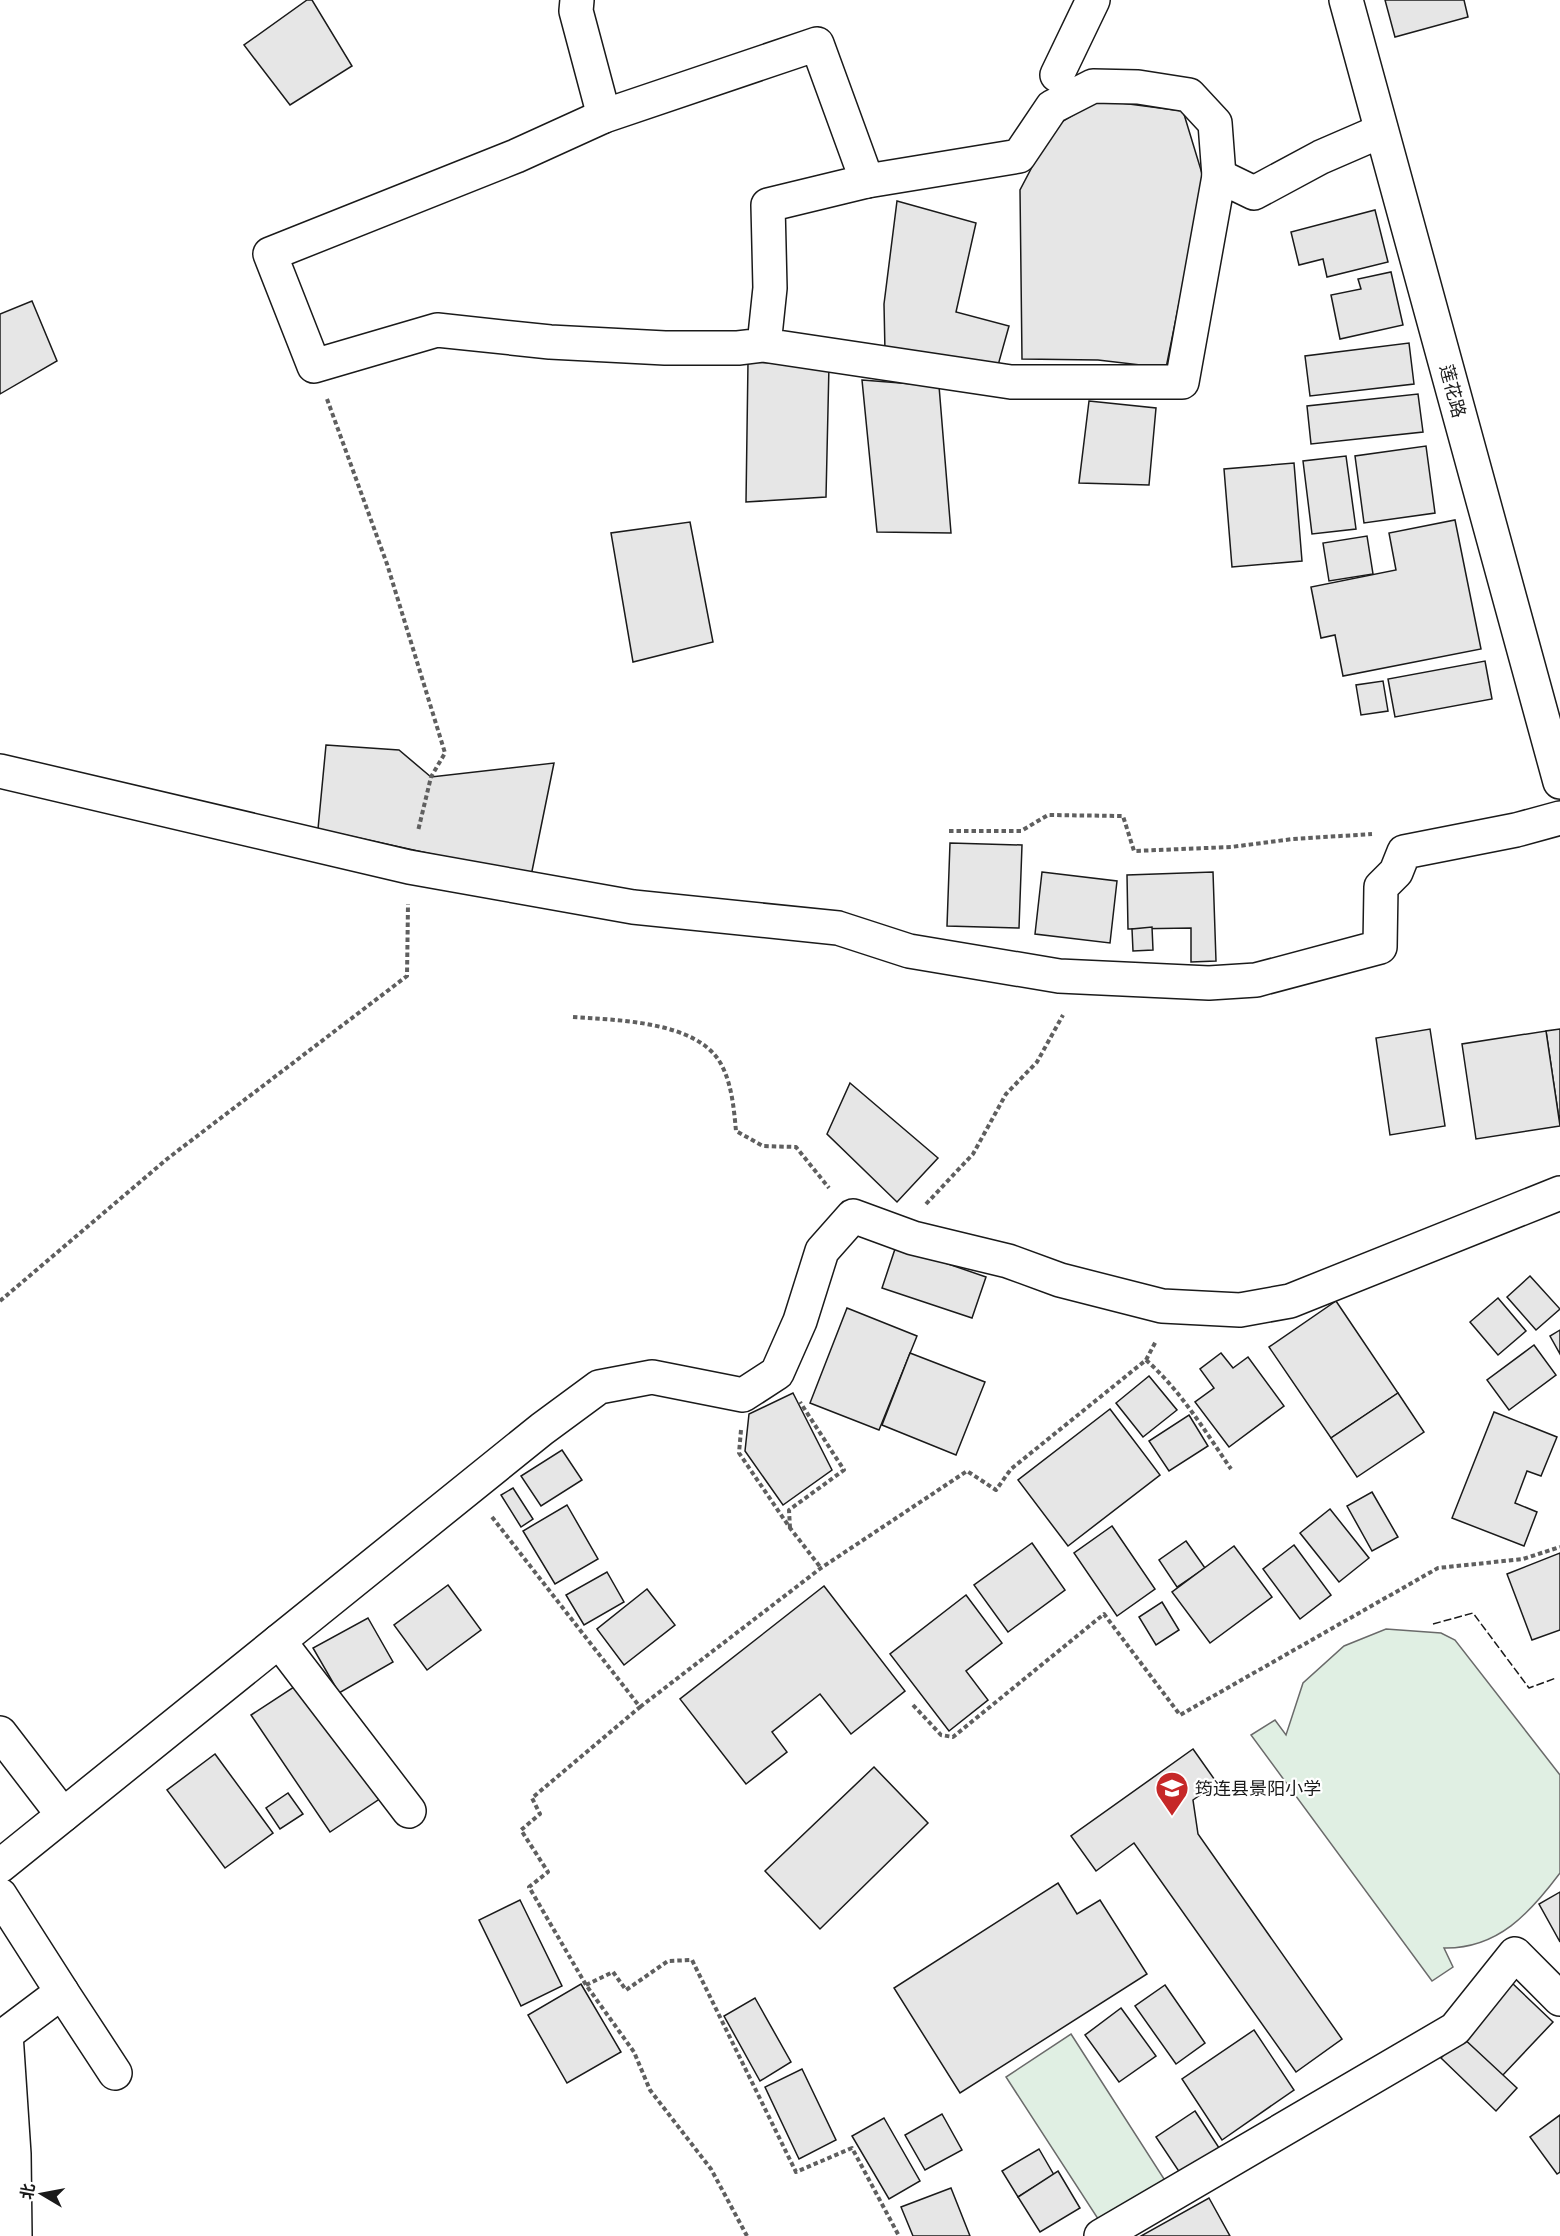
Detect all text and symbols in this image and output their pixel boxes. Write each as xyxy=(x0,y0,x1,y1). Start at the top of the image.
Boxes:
street label: 莲花路 xyxy=(1433,361,1473,421)
school or university icon: 筠连县景阳小学 xyxy=(1154,1770,1190,1817)
place label: 筠连县景阳小学 xyxy=(1195,1775,1321,1802)
north arrow xyxy=(12,2164,72,2224)
text: 北 xyxy=(14,2181,40,2201)

